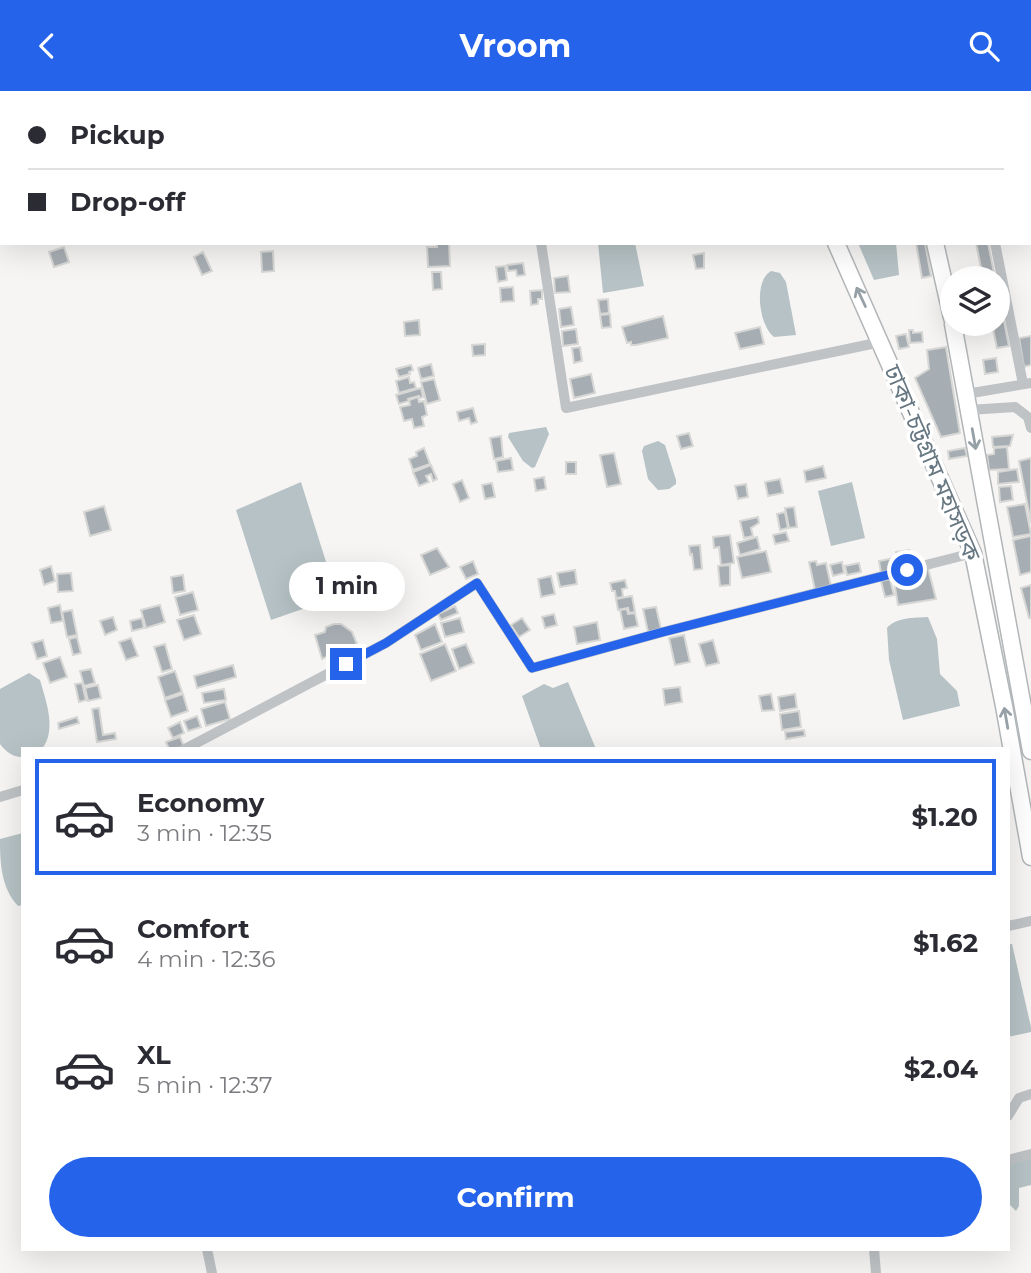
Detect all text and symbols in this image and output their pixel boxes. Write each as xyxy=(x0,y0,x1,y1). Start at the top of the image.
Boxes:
text: Vroom xyxy=(460,26,571,65)
icon: back xyxy=(28,27,66,65)
icon: search xyxy=(965,27,1003,65)
text: Pickup xyxy=(70,119,165,151)
text: Drop-off xyxy=(70,186,185,218)
map controls xyxy=(940,266,1010,336)
button: layers xyxy=(940,266,1010,336)
one-way arrow xyxy=(853,287,867,308)
street label: ঢাকা-চট্টগ্রাম মহাসড়ক xyxy=(878,359,987,566)
one-way arrow xyxy=(968,427,981,450)
route start xyxy=(891,554,923,586)
callout: 1 min xyxy=(288,563,404,611)
text: 1 min xyxy=(316,572,378,600)
route end xyxy=(330,648,362,680)
one-way arrow xyxy=(999,707,1012,730)
icon: car xyxy=(53,786,116,849)
text: Economy xyxy=(137,787,264,819)
text: $1.20 xyxy=(911,801,978,833)
text: 3 min · 12:35 xyxy=(137,819,272,847)
icon: car xyxy=(53,912,116,975)
text: Comfort xyxy=(137,913,249,945)
text: $1.62 xyxy=(913,927,978,959)
text: 4 min · 12:36 xyxy=(137,945,275,973)
icon: car xyxy=(53,1038,116,1101)
text: XL xyxy=(137,1039,171,1071)
text: $2.04 xyxy=(904,1053,978,1085)
text: 5 min · 12:37 xyxy=(137,1071,273,1099)
button: Confirm xyxy=(49,1157,982,1237)

